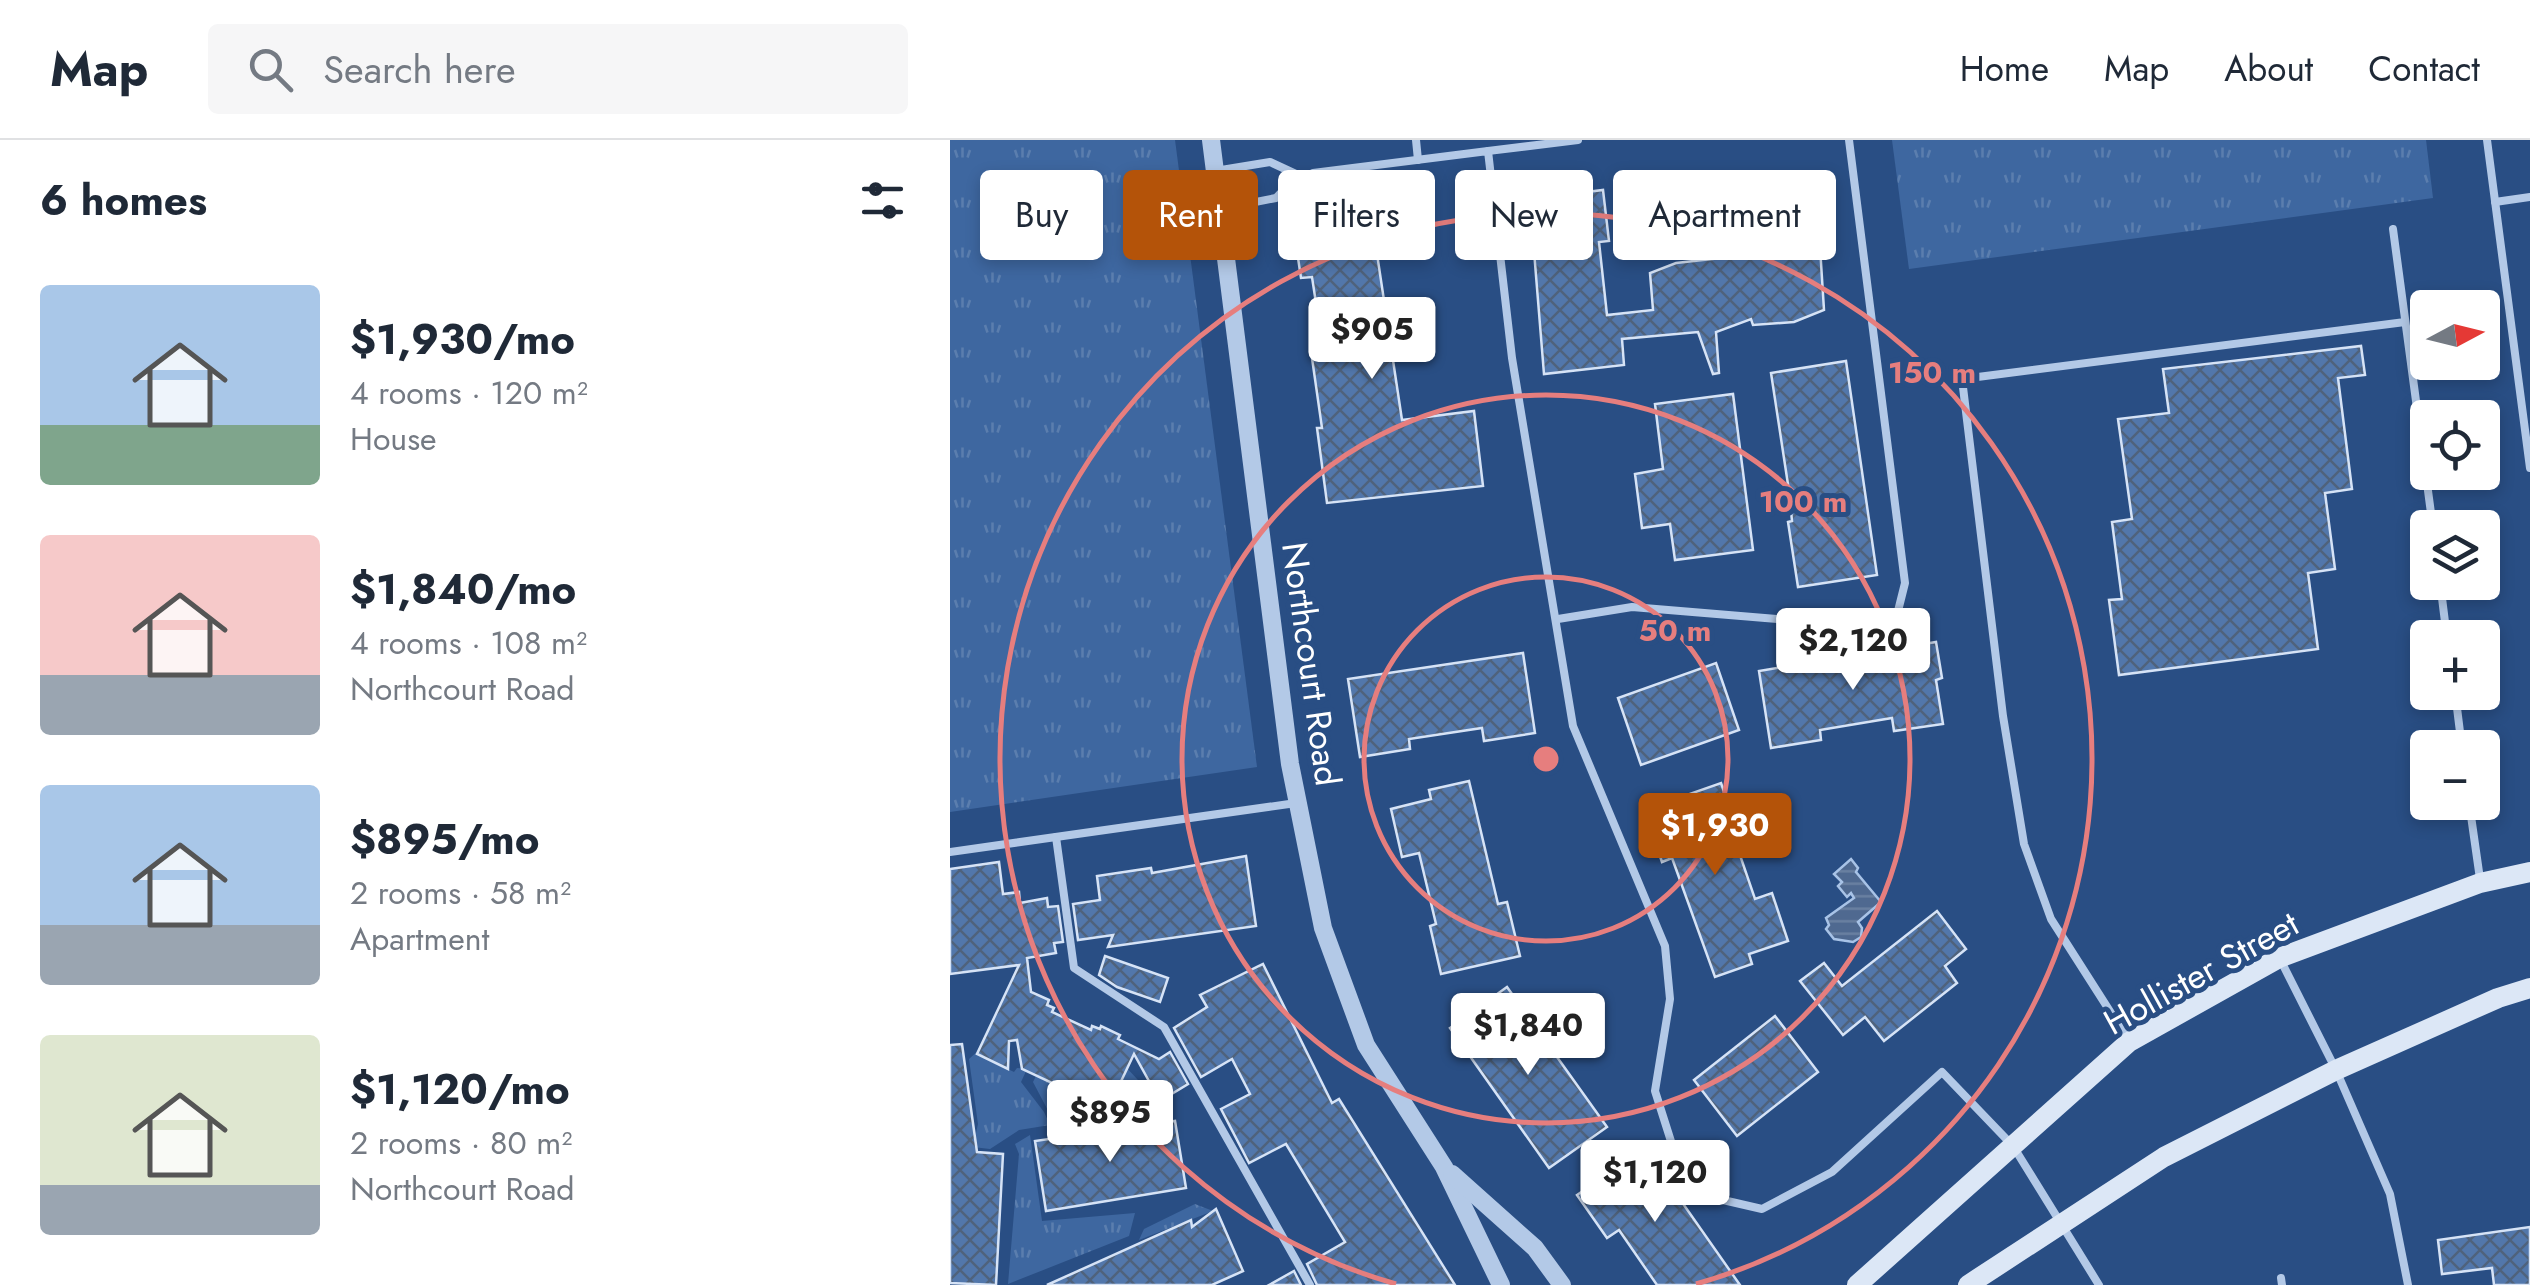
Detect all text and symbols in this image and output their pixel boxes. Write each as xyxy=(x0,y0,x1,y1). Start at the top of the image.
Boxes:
search box xyxy=(208,24,908,114)
text: Map xyxy=(50,35,148,104)
icon: search xyxy=(243,42,298,97)
text: Search here xyxy=(323,42,515,97)
text: Home xyxy=(1960,44,2049,94)
text: Map xyxy=(2104,44,2169,94)
text: About xyxy=(2224,44,2313,94)
text: Contact xyxy=(2368,44,2480,94)
text: 6 homes xyxy=(40,170,207,231)
chip: Buy xyxy=(980,170,1103,260)
chip: Rent xyxy=(1123,170,1258,260)
chip: Filters xyxy=(1278,170,1435,260)
chip: New xyxy=(1455,170,1593,260)
chip: Apartment xyxy=(1613,170,1836,260)
icon: filters xyxy=(855,173,910,228)
north arrow xyxy=(2410,290,2500,380)
map controls xyxy=(2410,290,2500,820)
pin: $905 xyxy=(1313,297,1431,382)
text: $905 xyxy=(1330,306,1414,352)
text: $1,930/mo xyxy=(350,309,575,370)
icon: home xyxy=(120,325,240,445)
text: 150 m xyxy=(1888,351,1976,394)
text: 4 rooms · 120 m² xyxy=(350,370,588,416)
button: locate xyxy=(2410,400,2500,490)
text: House xyxy=(350,416,437,462)
text: 100 m xyxy=(1759,480,1847,523)
button: layers xyxy=(2410,510,2500,600)
street label: Northcourt Road xyxy=(1269,539,1353,789)
text: $1,840/mo xyxy=(350,559,576,620)
icon: home xyxy=(120,575,240,695)
pin: $2,120 xyxy=(1772,608,1934,693)
text: 50 m xyxy=(1639,609,1711,652)
text: $2,120 xyxy=(1798,617,1908,663)
text: 4 rooms · 108 m² xyxy=(350,620,587,666)
button: + xyxy=(2410,620,2500,710)
text: Northcourt Road xyxy=(350,666,575,712)
button: − xyxy=(2410,730,2500,820)
centre of rings xyxy=(1528,741,1564,777)
pin: $1,930 xyxy=(1634,793,1796,878)
text: $1,930 xyxy=(1660,802,1770,848)
text: $895/mo xyxy=(350,809,539,870)
icon: home xyxy=(120,825,240,945)
text: 2 rooms · 58 m² xyxy=(350,870,571,916)
street label: Hollister Street xyxy=(2094,899,2308,1047)
text: Apartment xyxy=(350,916,489,962)
pin: $1,840 xyxy=(1447,993,1609,1078)
text: $1,840 xyxy=(1473,1002,1583,1048)
text: $1,120/mo xyxy=(350,1059,570,1120)
icon: home xyxy=(120,1075,240,1195)
pin: $895 xyxy=(1051,1080,1169,1165)
text: $895 xyxy=(1069,1089,1151,1135)
text: 2 rooms · 80 m² xyxy=(350,1120,572,1166)
pin: $1,120 xyxy=(1574,1140,1736,1225)
text: $1,120 xyxy=(1602,1149,1708,1195)
text: Northcourt Road xyxy=(350,1166,575,1212)

